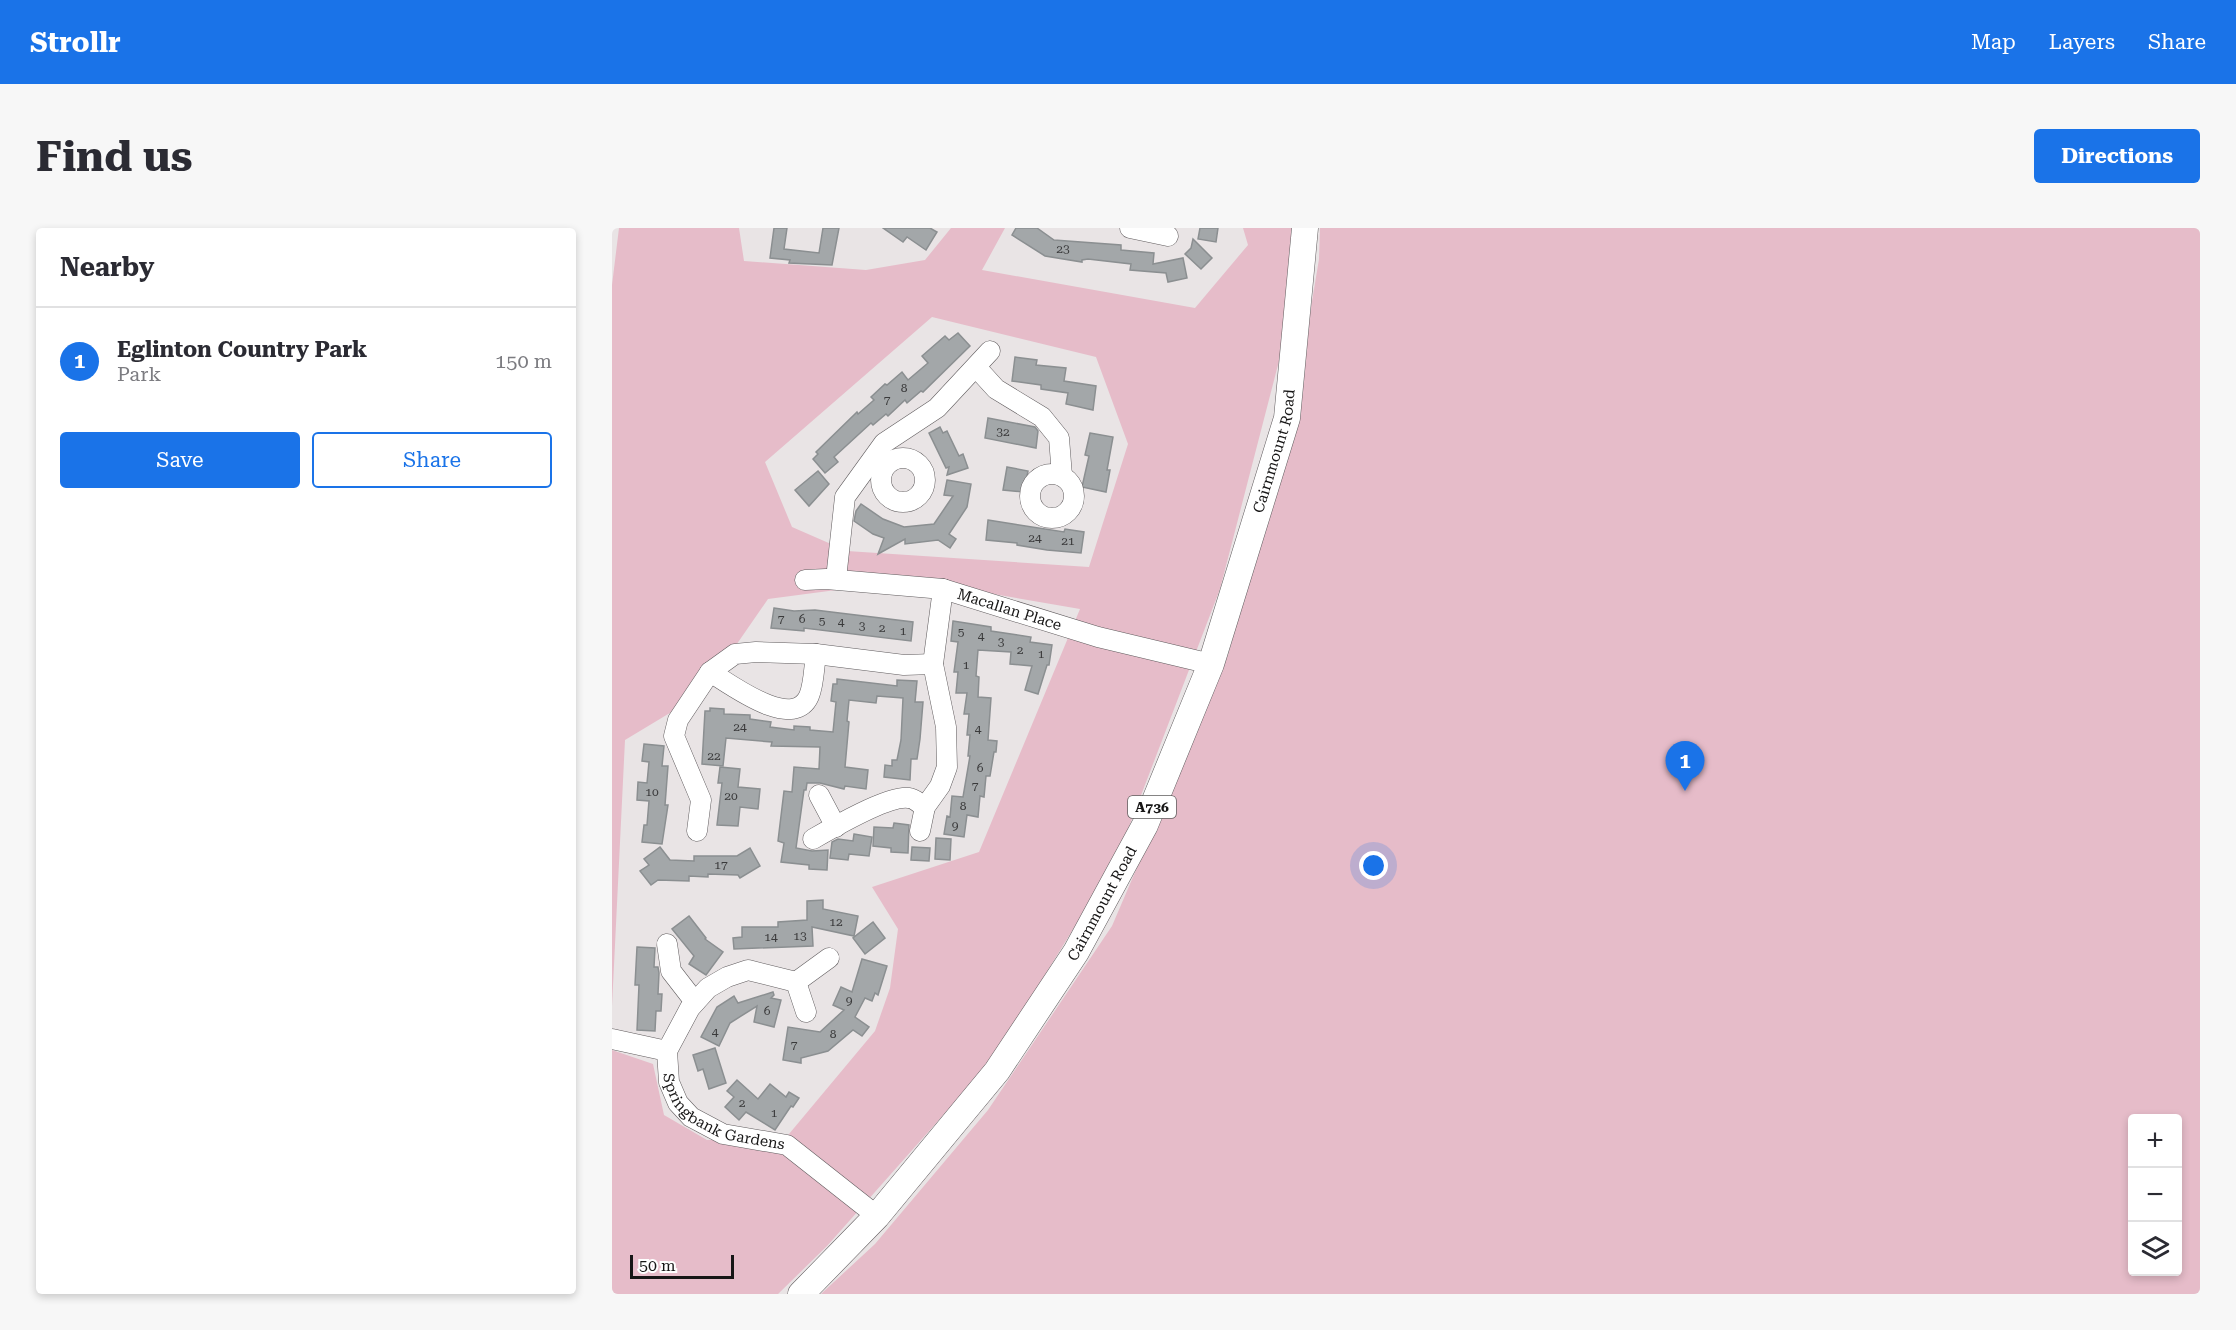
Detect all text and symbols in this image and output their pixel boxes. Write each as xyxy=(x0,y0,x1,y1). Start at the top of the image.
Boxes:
text: Strollr xyxy=(30,26,121,59)
text: Map xyxy=(1971,30,2016,54)
text: Layers xyxy=(2049,30,2115,54)
text: Share xyxy=(2148,30,2206,54)
button: Directions xyxy=(2034,129,2200,183)
text: Find us xyxy=(36,132,193,181)
house number: 23 xyxy=(1056,242,1070,256)
text: Nearby xyxy=(60,252,154,282)
text: Eglinton Country Park xyxy=(117,337,367,362)
text: 1 xyxy=(74,349,85,373)
text: 150 m xyxy=(495,349,552,373)
text: Park xyxy=(117,362,161,386)
house number: 8 xyxy=(901,381,908,395)
street label: Cairnmount Road xyxy=(1249,388,1299,515)
house number: 7 xyxy=(884,393,891,407)
house number: 32 xyxy=(996,425,1010,439)
button: Save xyxy=(60,432,300,488)
button: Share xyxy=(312,432,552,488)
house number: 24 xyxy=(1028,531,1042,545)
house number: 21 xyxy=(1061,534,1075,548)
street label: Macallan Place xyxy=(955,585,1064,634)
house number: 7 xyxy=(778,612,785,626)
house number: 6 xyxy=(799,612,806,626)
house number: 5 xyxy=(819,614,826,628)
house number: 4 xyxy=(838,615,845,629)
house number: 3 xyxy=(859,619,866,633)
house number: 2 xyxy=(879,621,886,635)
house number: 1 xyxy=(900,624,907,638)
house number: 5 xyxy=(958,625,965,639)
house number: 4 xyxy=(978,629,985,643)
house number: 3 xyxy=(998,635,1005,649)
house number: 2 xyxy=(1017,643,1024,657)
house number: 1 xyxy=(1038,647,1045,661)
house number: 1 xyxy=(963,658,970,672)
house number: 24 xyxy=(733,720,747,734)
house number: 4 xyxy=(975,722,982,736)
pin: 1 xyxy=(1666,742,1704,791)
house number: 22 xyxy=(707,749,721,763)
house number: 6 xyxy=(977,761,984,775)
house number: 7 xyxy=(972,779,979,793)
house number: 10 xyxy=(645,785,659,799)
house number: 20 xyxy=(724,789,738,803)
road number: A736 xyxy=(1128,796,1176,818)
house number: 8 xyxy=(960,799,967,813)
house number: 9 xyxy=(952,819,959,833)
street label: Cairnmount Road xyxy=(1064,843,1141,964)
your location xyxy=(1359,851,1388,880)
house number: 17 xyxy=(714,858,728,872)
house number: 12 xyxy=(829,915,843,929)
house number: 13 xyxy=(793,929,807,943)
house number: 14 xyxy=(764,930,778,944)
house number: 9 xyxy=(846,994,853,1008)
house number: 6 xyxy=(764,1004,771,1018)
house number: 4 xyxy=(712,1025,719,1039)
house number: 8 xyxy=(830,1027,837,1041)
house number: 7 xyxy=(791,1038,798,1052)
street label: Springbank Gardens xyxy=(659,1073,786,1153)
house number: 2 xyxy=(739,1096,746,1110)
house number: 1 xyxy=(771,1106,778,1120)
map controls xyxy=(2128,1114,2182,1276)
button: + xyxy=(2128,1114,2182,1168)
button: − xyxy=(2128,1168,2182,1222)
button: layers xyxy=(2128,1222,2182,1276)
scale bar xyxy=(630,1252,734,1280)
text: 50 m xyxy=(639,1256,676,1275)

